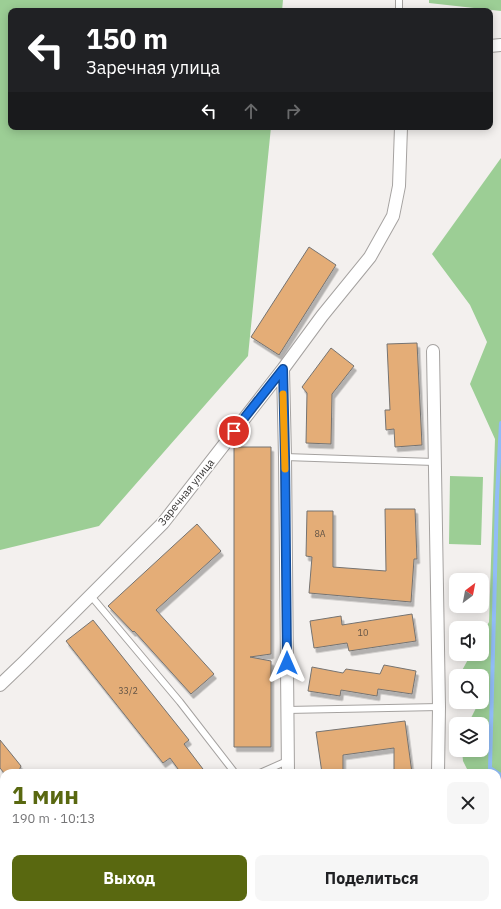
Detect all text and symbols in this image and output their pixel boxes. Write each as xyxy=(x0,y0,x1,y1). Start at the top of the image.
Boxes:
text: 150 m xyxy=(86,20,168,57)
icon: left xyxy=(20,24,72,76)
text: Заречная улица xyxy=(86,56,220,79)
icon: left xyxy=(198,100,220,122)
icon: ahead xyxy=(240,100,262,122)
icon: right xyxy=(282,100,304,122)
pin xyxy=(217,414,251,448)
icon: arrive xyxy=(223,420,245,442)
street label: Заречная улица xyxy=(155,456,217,528)
house number: 8А xyxy=(314,528,326,539)
north arrow xyxy=(449,573,489,613)
map controls xyxy=(449,573,489,757)
button: sound xyxy=(449,621,489,661)
house number: 10 xyxy=(358,627,368,638)
position arrow xyxy=(266,642,308,684)
button: search xyxy=(449,669,489,709)
house number: 33/2 xyxy=(118,685,138,696)
button: layers xyxy=(449,717,489,757)
text: 1 мин xyxy=(12,779,79,811)
button: close xyxy=(447,782,489,824)
text: 190 m · 10:13 xyxy=(12,810,95,827)
button: Выход xyxy=(12,855,247,901)
button: Поделиться xyxy=(255,855,489,901)

